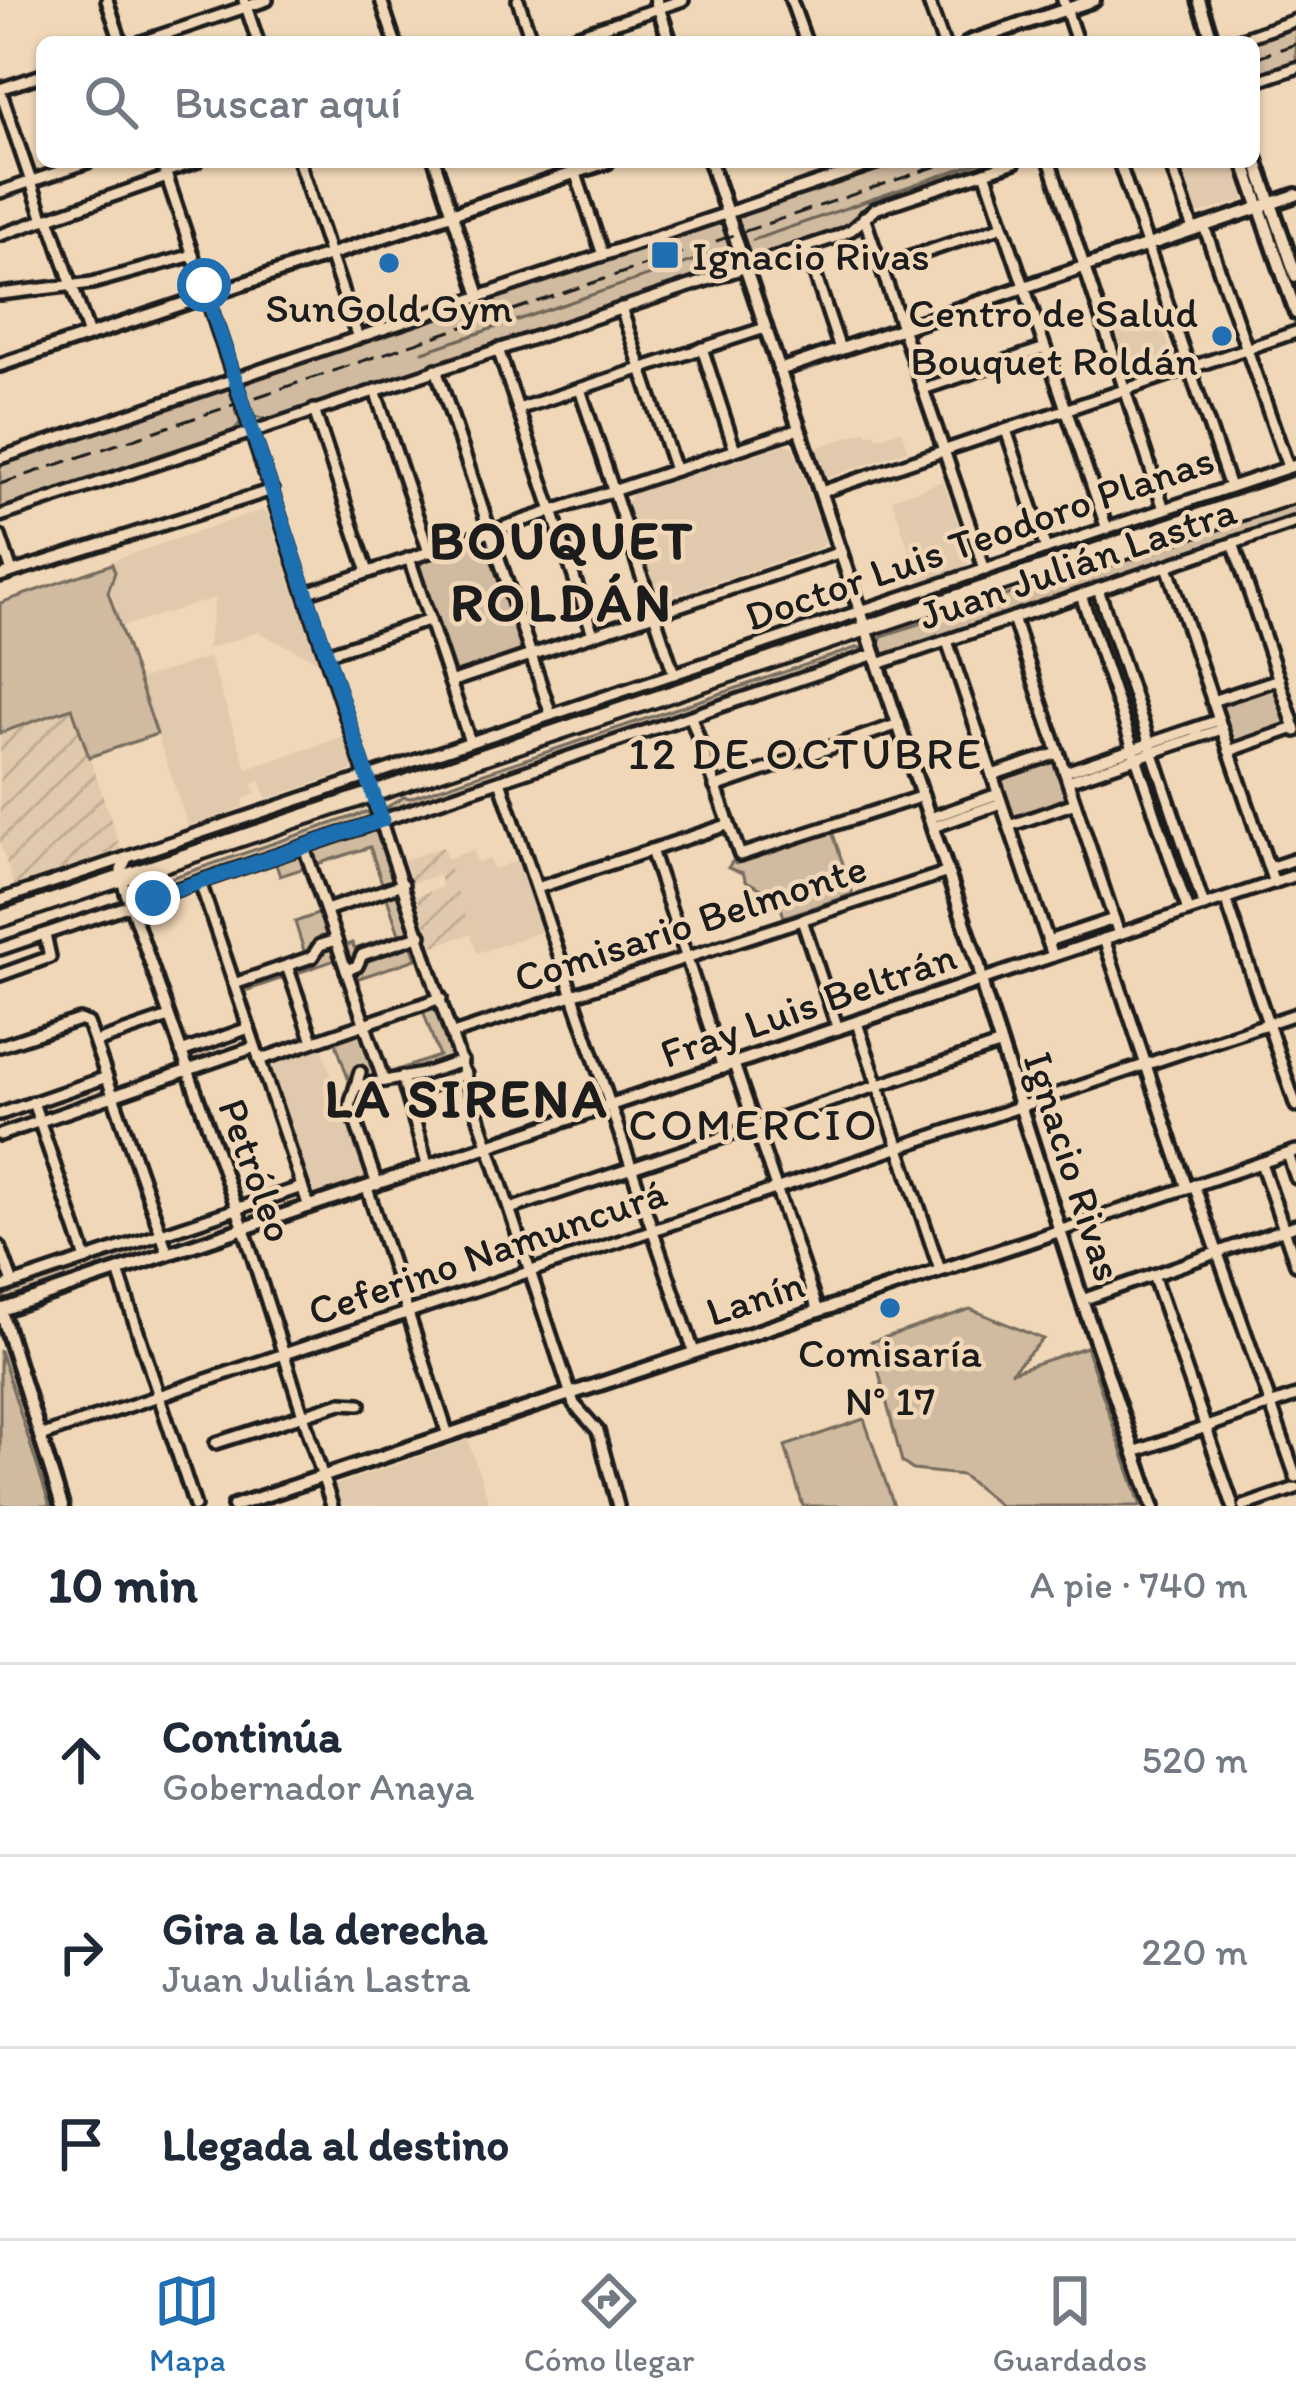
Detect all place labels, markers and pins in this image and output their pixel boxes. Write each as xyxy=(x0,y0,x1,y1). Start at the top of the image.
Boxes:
place label: Ignacio Rivas xyxy=(692,230,930,281)
marker: Ignacio Rivas xyxy=(649,239,681,271)
marker: SunGold Gym xyxy=(376,250,402,276)
place label: SunGold Gym xyxy=(265,282,513,333)
place label: Centro de Salud Bouquet Roldán xyxy=(908,287,1198,386)
marker: Centro de Salud Bouquet Roldán xyxy=(1209,323,1235,349)
marker: Comisaría N° 17 xyxy=(877,1295,903,1321)
place label: Comisaría N° 17 xyxy=(798,1327,982,1426)

